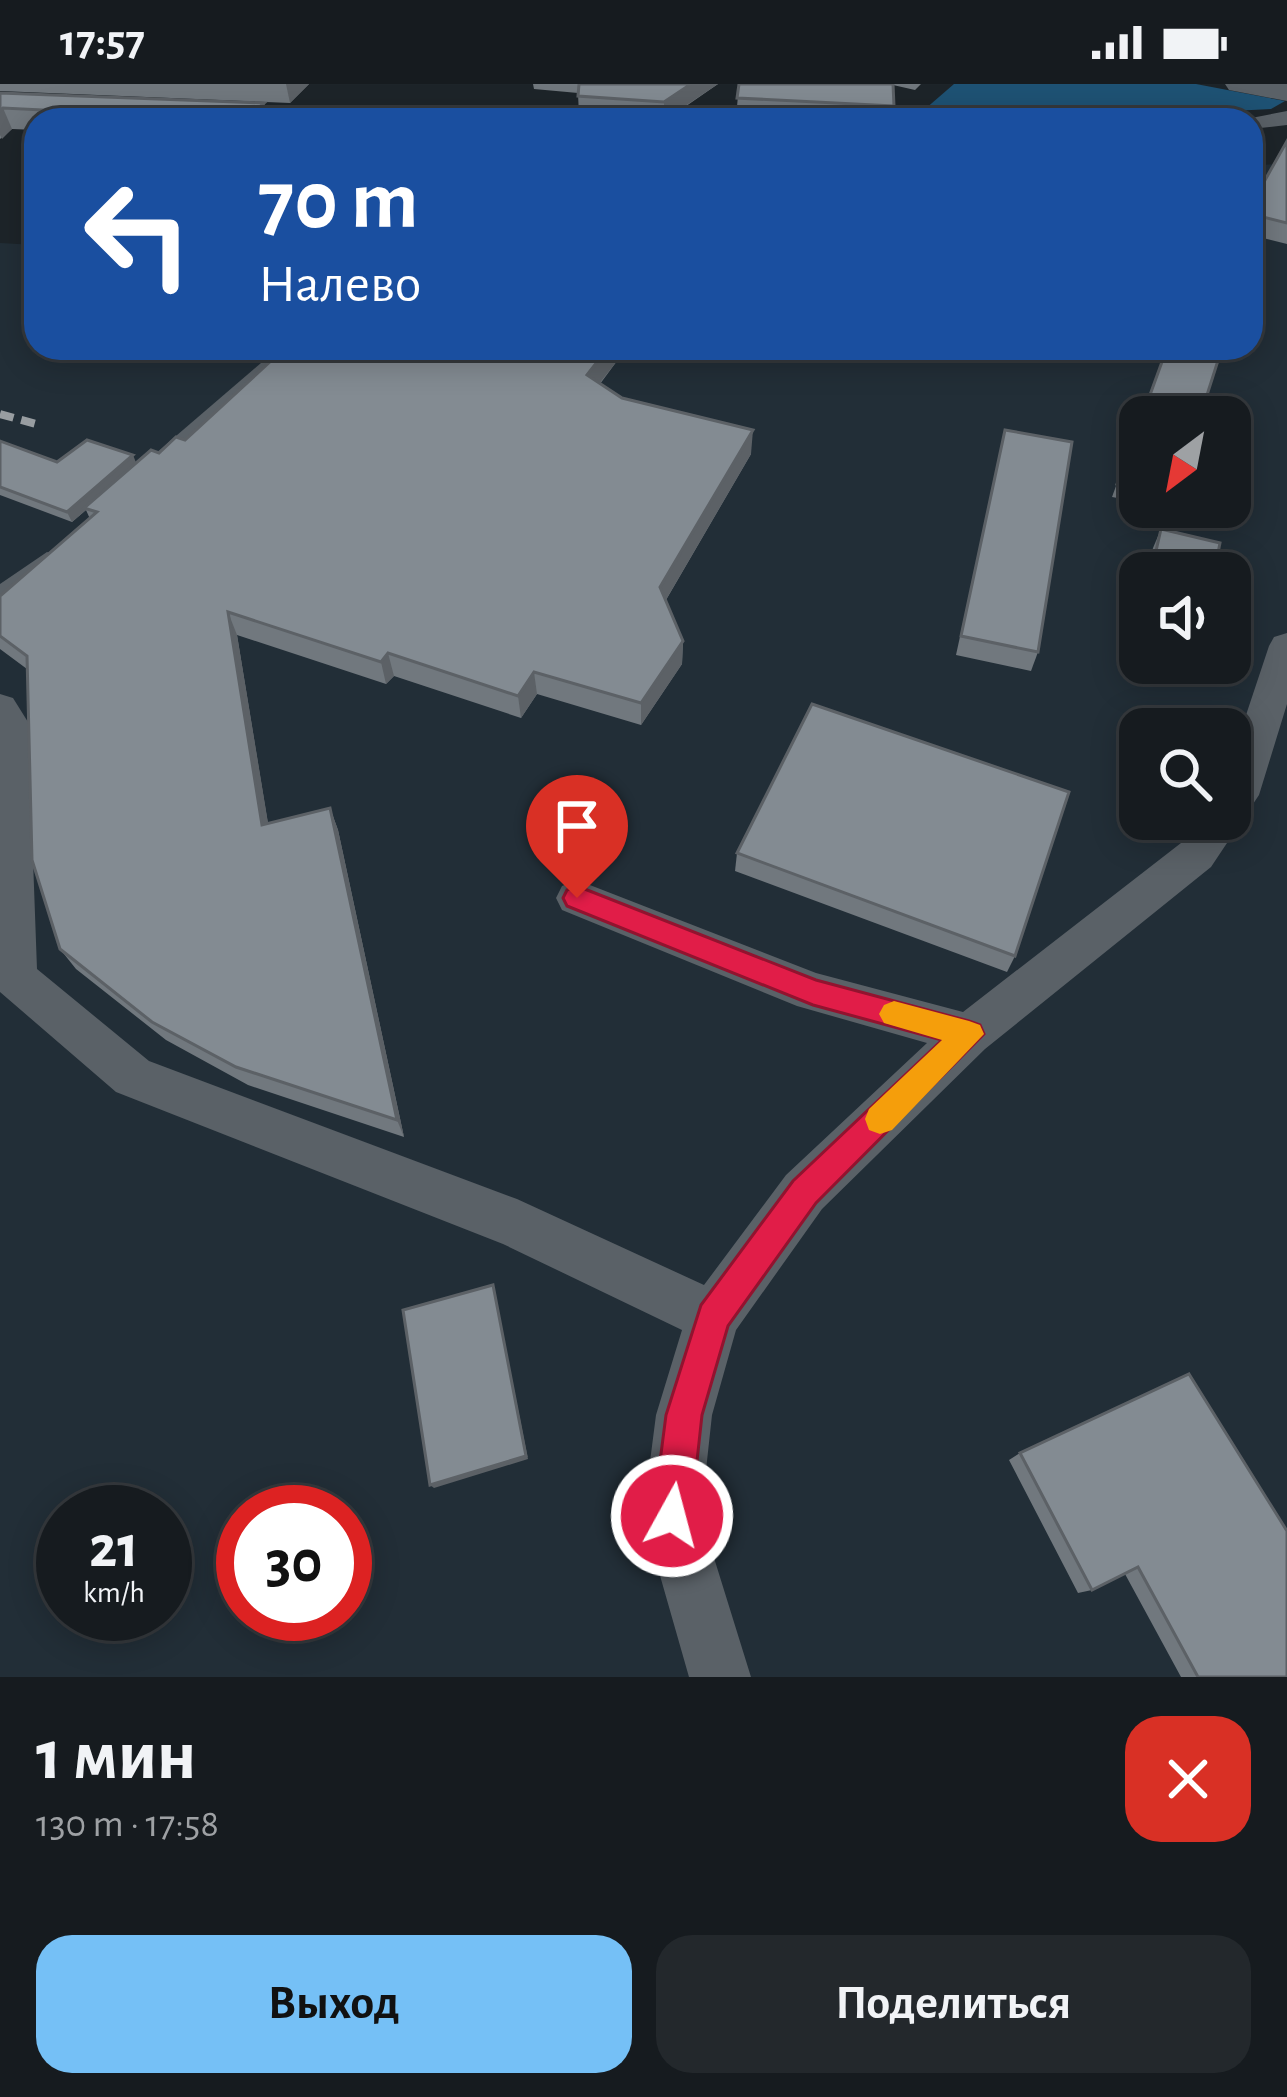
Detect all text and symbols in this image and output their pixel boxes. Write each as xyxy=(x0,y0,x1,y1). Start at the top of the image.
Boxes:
text: 17:57 xyxy=(60,19,145,64)
icon: left xyxy=(60,156,216,312)
text: 70 m xyxy=(258,160,419,244)
text: Налево xyxy=(258,258,421,312)
north arrow xyxy=(1119,396,1251,528)
map controls xyxy=(1119,396,1251,840)
button: sound xyxy=(1119,552,1251,684)
button: search xyxy=(1119,708,1251,840)
pin xyxy=(526,775,628,898)
icon: arrive xyxy=(544,793,610,859)
position arrow xyxy=(609,1453,735,1579)
speed limit sign: 30 xyxy=(216,1485,372,1641)
text: 21 xyxy=(89,1518,139,1578)
text: km/h xyxy=(83,1578,145,1608)
button: close xyxy=(1125,1716,1251,1842)
text: 1 мин xyxy=(36,1720,197,1792)
text: 130 m · 17:58 xyxy=(36,1805,219,1844)
button: Выход xyxy=(36,1935,632,2073)
button: Поделиться xyxy=(656,1935,1251,2073)

